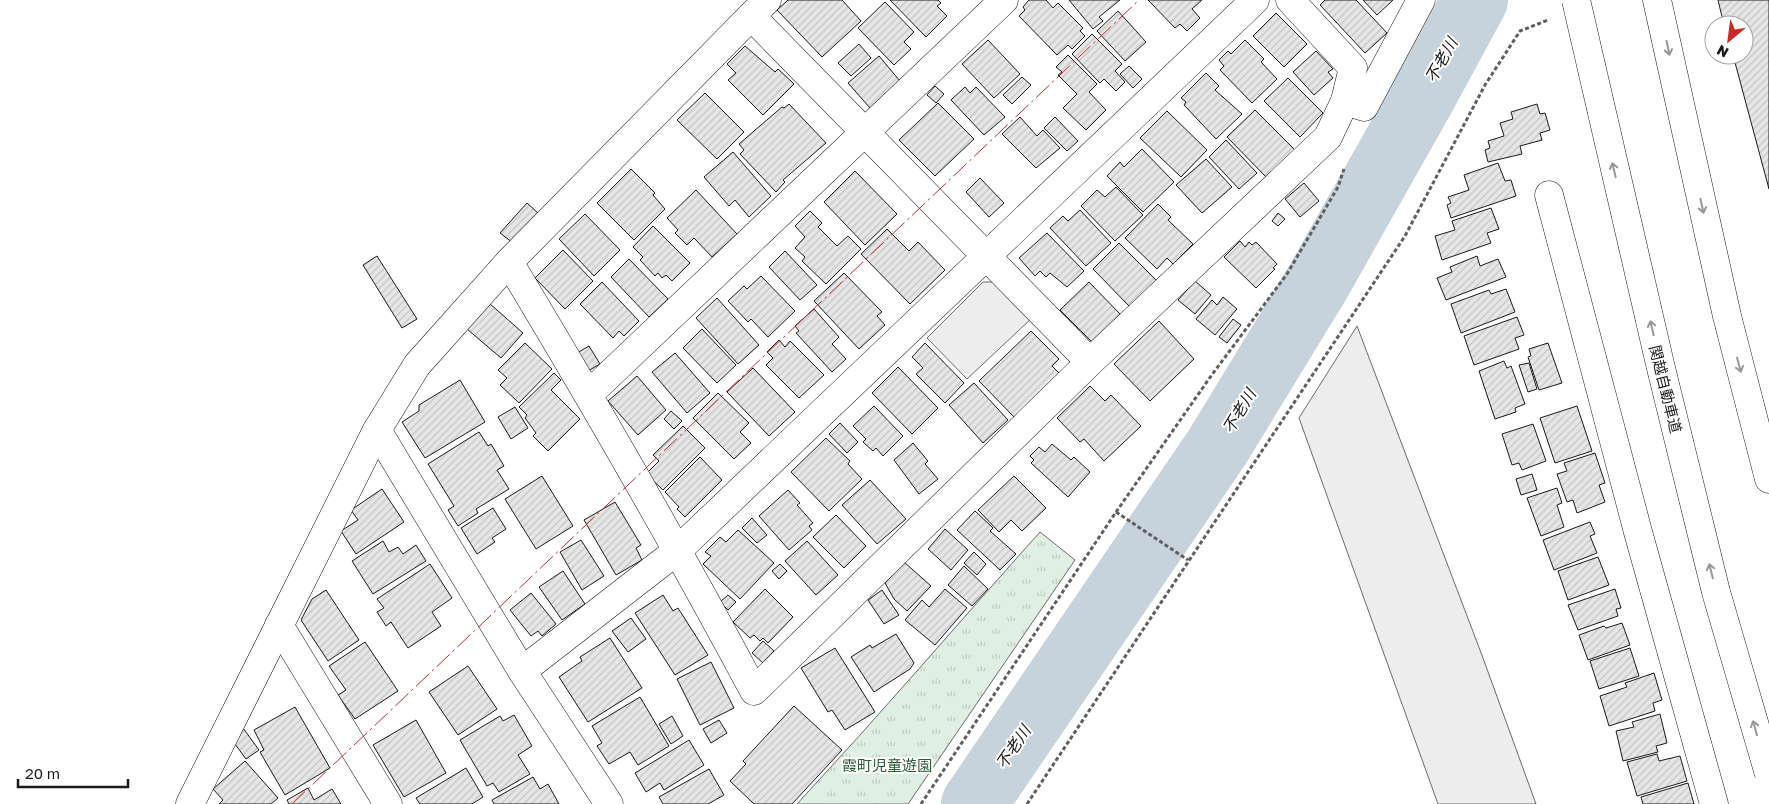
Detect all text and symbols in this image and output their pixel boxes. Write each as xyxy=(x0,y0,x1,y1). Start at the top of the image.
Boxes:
north arrow xyxy=(1704,15,1754,65)
water label: 不老川 xyxy=(1421,32,1462,86)
one-way arrow xyxy=(1663,39,1673,55)
text: N xyxy=(1714,42,1731,62)
one-way arrow xyxy=(1609,163,1618,179)
one-way arrow xyxy=(1698,198,1708,214)
one-way arrow xyxy=(1647,321,1656,337)
street label: 関越自動車道 xyxy=(1646,343,1686,435)
one-way arrow xyxy=(1735,356,1744,372)
water label: 不老川 xyxy=(1218,384,1261,437)
one-way arrow xyxy=(1706,564,1715,580)
water label: 不老川 xyxy=(991,720,1036,772)
one-way arrow xyxy=(1750,720,1760,736)
scale bar xyxy=(18,756,128,788)
park label: 霞町児童遊園 xyxy=(842,756,932,774)
text: 20 m xyxy=(25,764,60,782)

